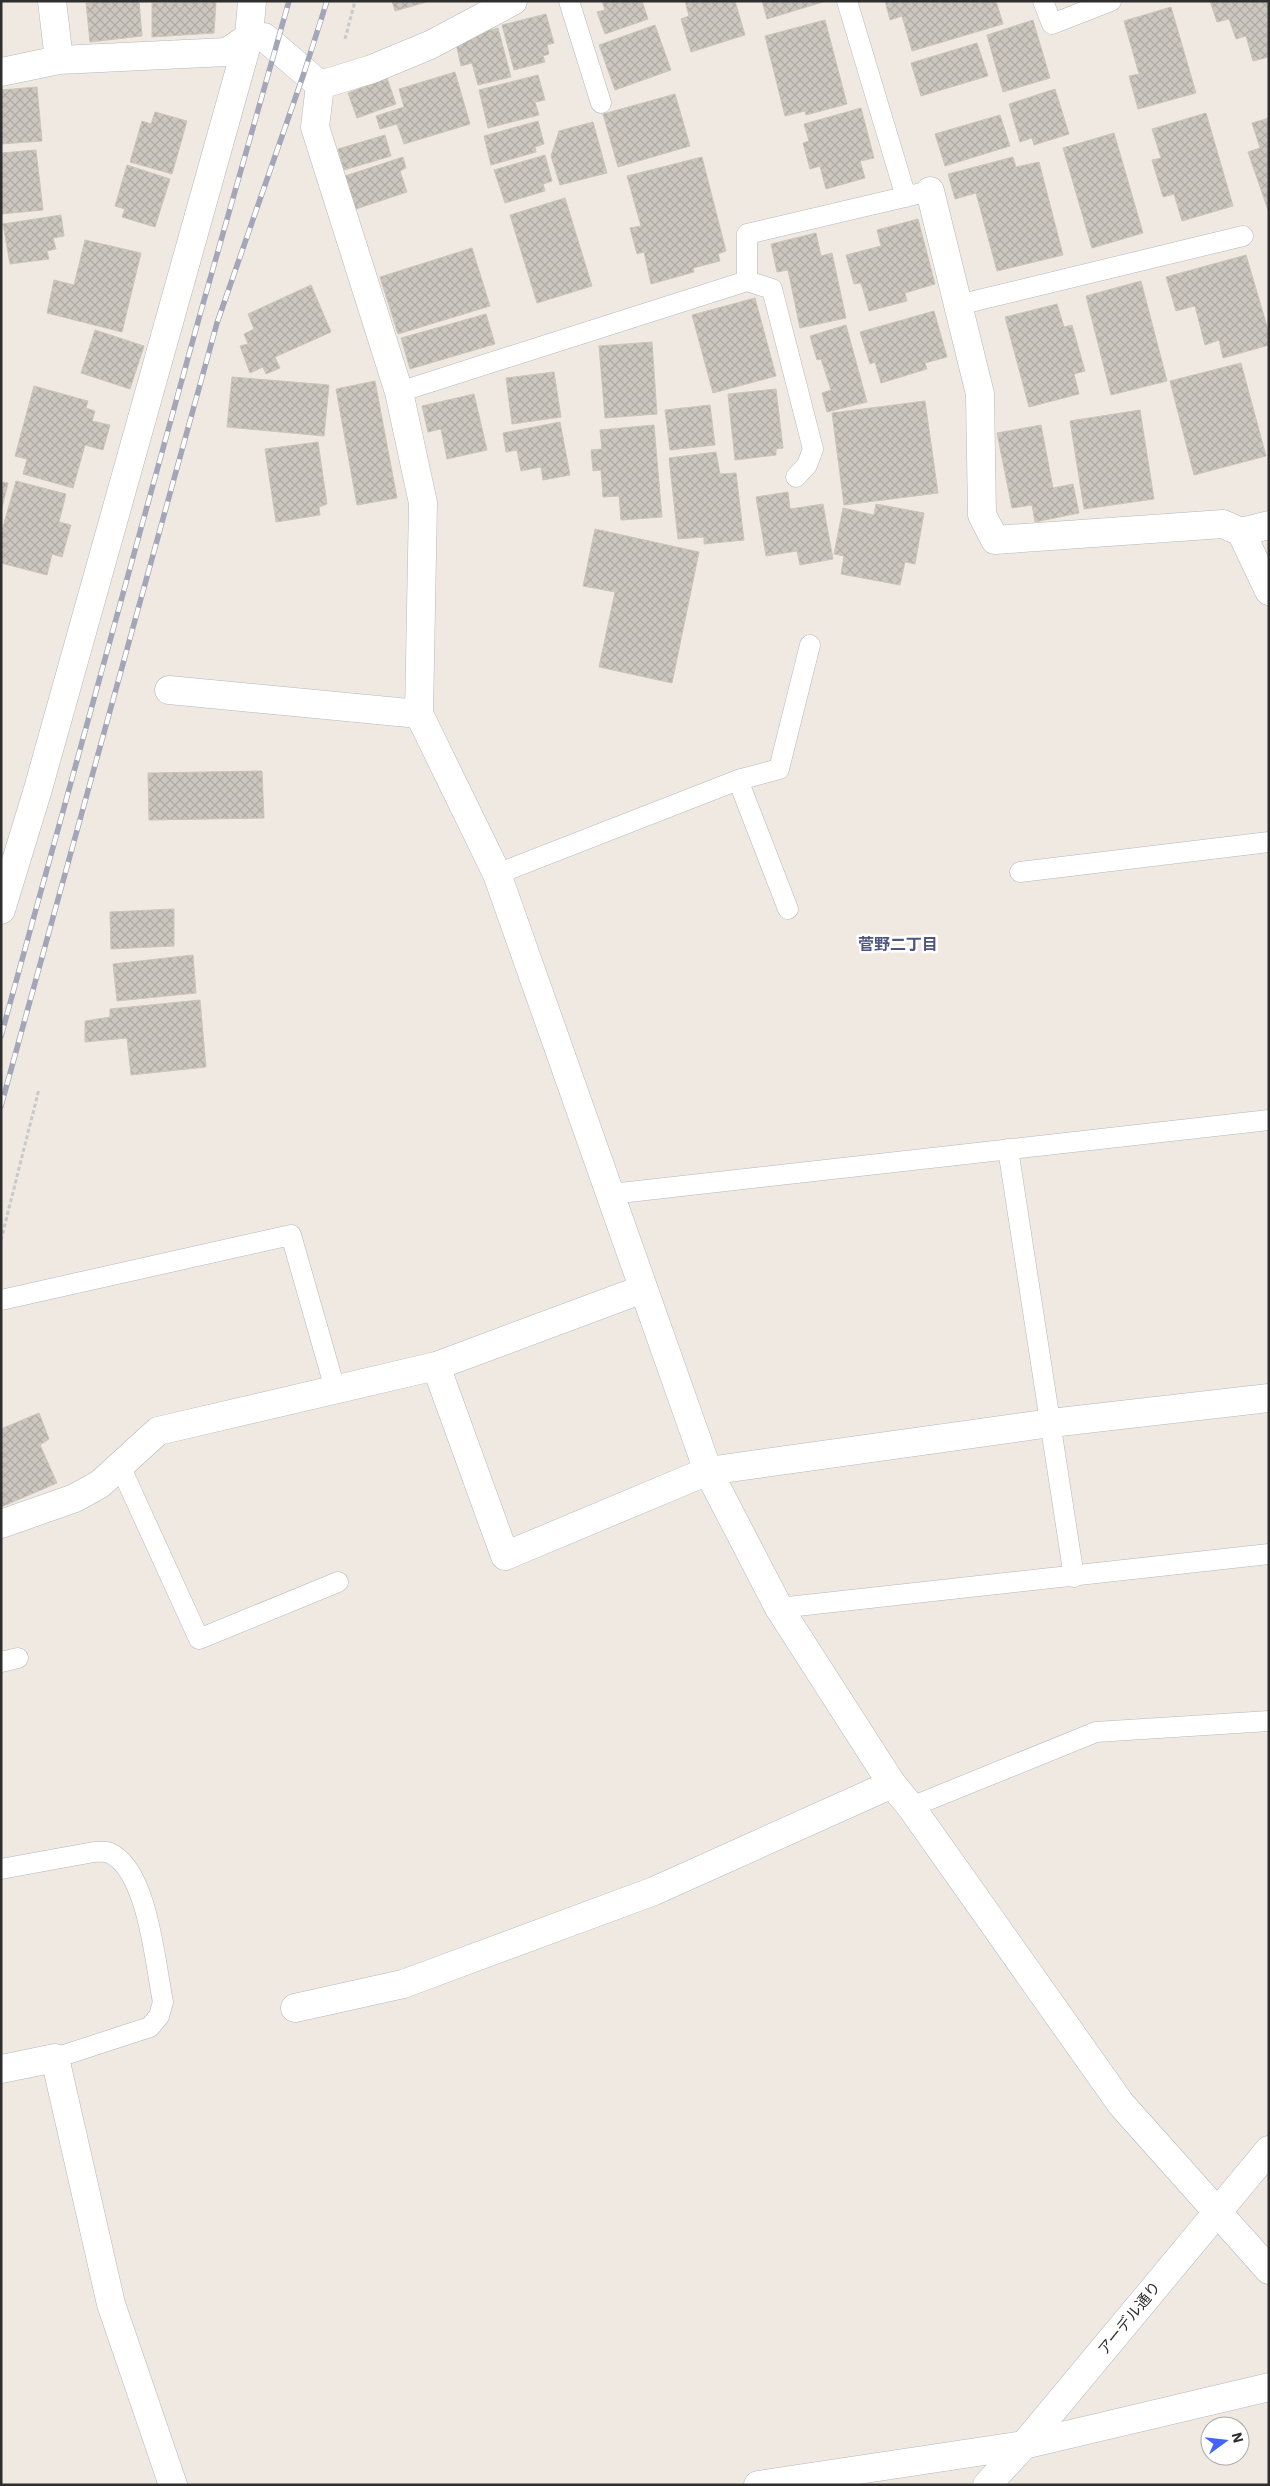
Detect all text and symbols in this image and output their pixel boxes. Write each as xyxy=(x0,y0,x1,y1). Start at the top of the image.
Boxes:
district label: 菅野二丁目 xyxy=(858,934,938,954)
street label: アーデル通り xyxy=(1094,2277,1164,2359)
north arrow xyxy=(1200,2416,1250,2466)
text: N xyxy=(1228,2430,1248,2445)

